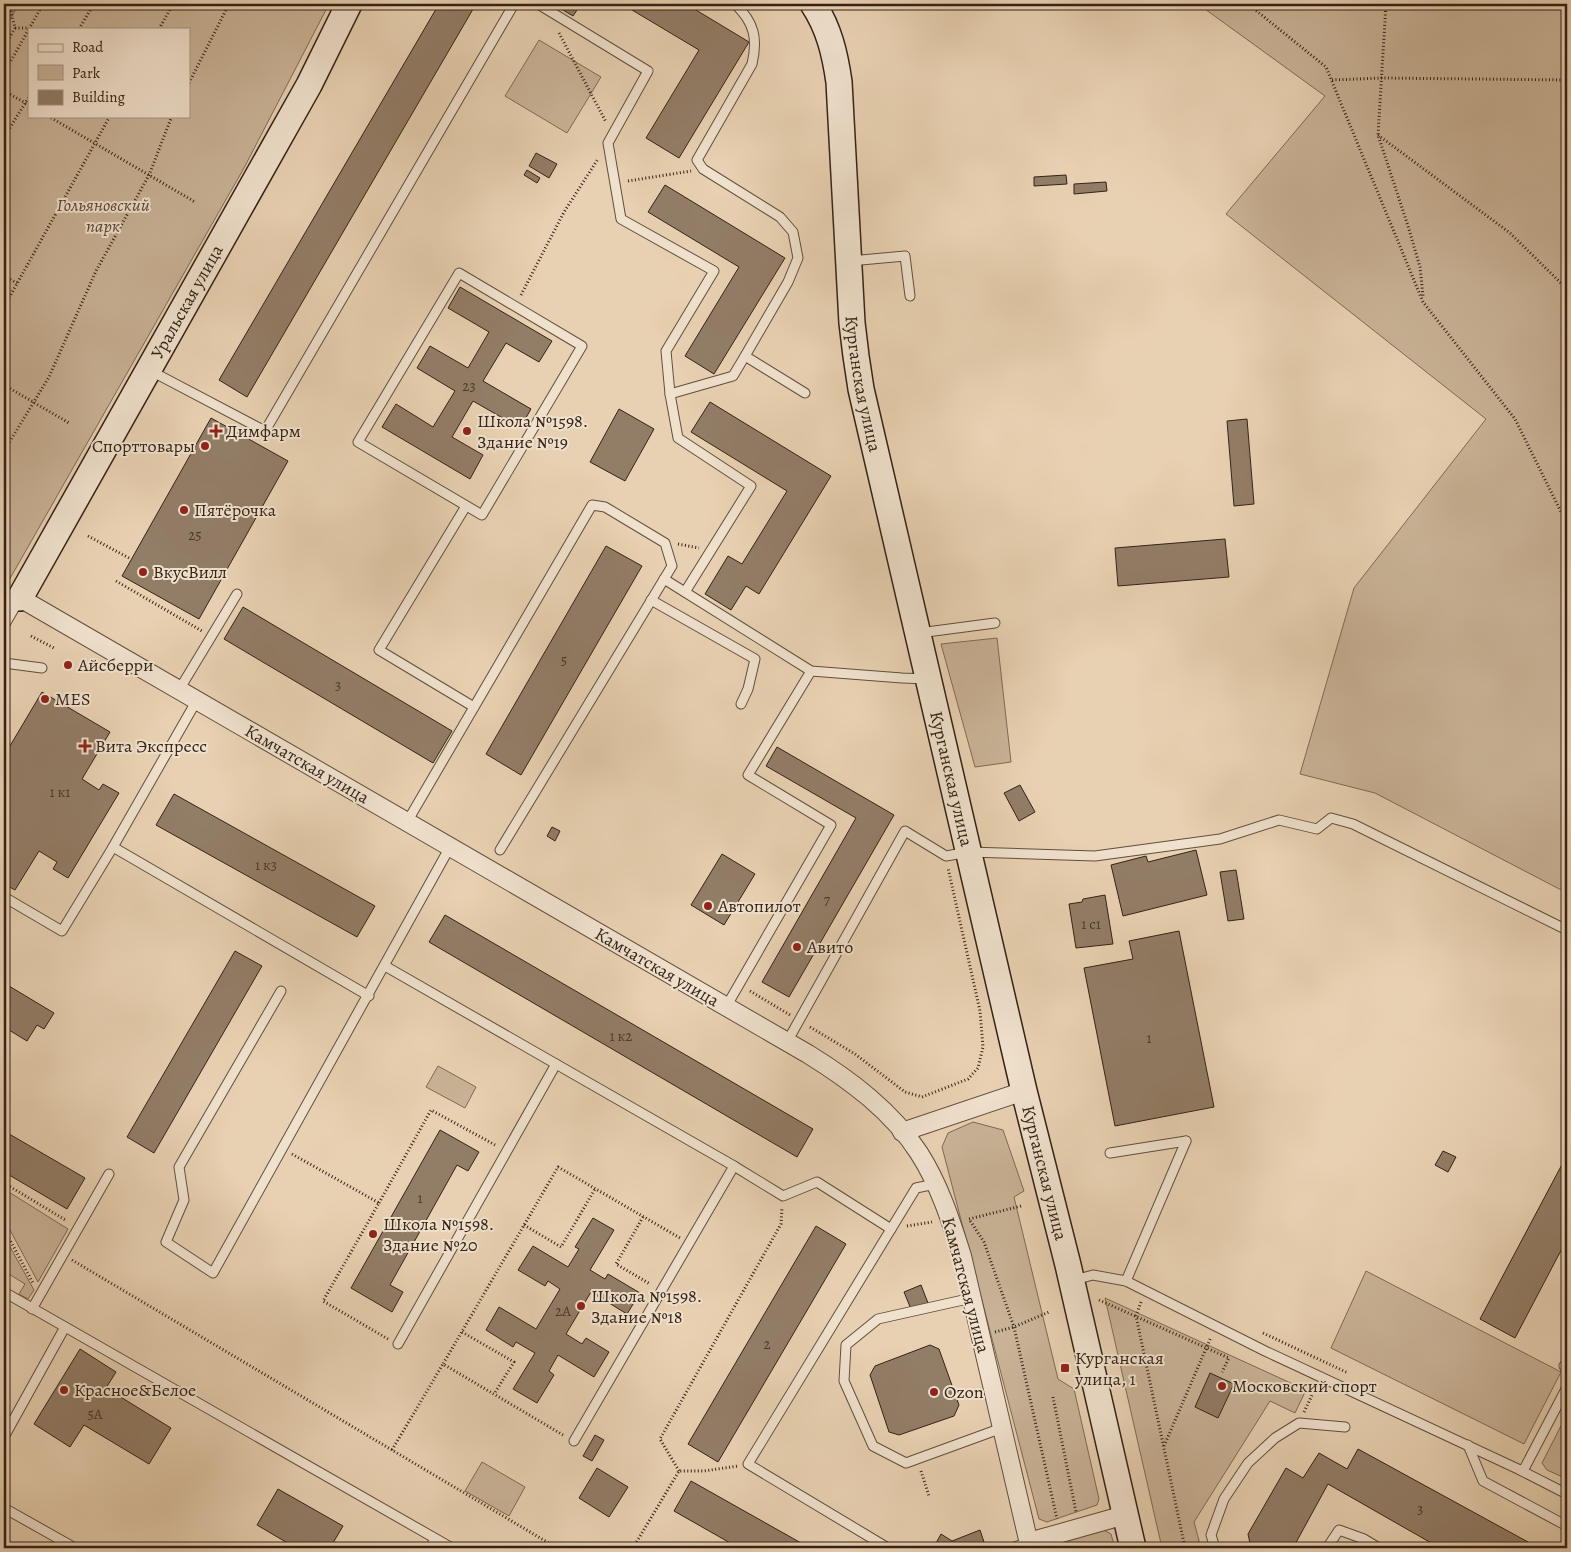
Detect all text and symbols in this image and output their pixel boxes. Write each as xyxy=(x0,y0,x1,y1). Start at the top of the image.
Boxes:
legend xyxy=(28,28,190,118)
text: Road xyxy=(72,37,104,57)
text: Park xyxy=(72,63,101,83)
text: Building xyxy=(72,87,125,107)
park label: Гольяновcкий парк xyxy=(56,193,150,238)
street label: Уральская улица xyxy=(145,240,229,363)
street label: Курганская улица xyxy=(840,315,887,455)
house number: 23 xyxy=(462,376,476,396)
place label: Школа №1598. Здание №19 xyxy=(477,409,588,454)
place label: Димфарм xyxy=(226,419,301,443)
marker: Димфарм xyxy=(210,425,222,437)
marker: Школа №1598. Здание №19 xyxy=(461,425,473,437)
place label: Спорттовары xyxy=(92,434,195,458)
marker: Спорттовары xyxy=(199,440,211,452)
place label: Пятёрочка xyxy=(194,498,277,522)
marker: Пятёрочка xyxy=(178,504,190,516)
house number: 25 xyxy=(188,525,202,545)
place label: ВкусВилл xyxy=(153,560,227,584)
marker: ВкусВилл xyxy=(137,566,149,578)
house number: 5 xyxy=(561,650,567,670)
place label: Айсберри xyxy=(77,653,154,677)
marker: Айсберри xyxy=(62,659,74,671)
house number: 3 xyxy=(335,675,341,695)
place label: MES xyxy=(55,687,90,711)
marker: MES xyxy=(39,693,51,705)
street label: Курганская улица xyxy=(924,709,979,849)
street label: Камчатская улица xyxy=(240,719,374,810)
place label: Вита Экспресс xyxy=(95,734,207,758)
marker: Вита Экспресс xyxy=(79,740,91,752)
house number: 1 к1 xyxy=(49,782,71,802)
house number: 1 к3 xyxy=(255,855,277,875)
house number: 7 xyxy=(824,890,831,910)
place label: Автопилот xyxy=(717,894,801,918)
marker: Автопилот xyxy=(702,900,714,912)
house number: 1 с1 xyxy=(1081,914,1101,934)
street label: Камчатская улица xyxy=(590,922,724,1013)
place label: Авито xyxy=(806,935,853,959)
marker: Авито xyxy=(791,941,803,953)
house number: 1 к2 xyxy=(609,1026,633,1046)
house number: 1 xyxy=(1146,1028,1152,1048)
street label: Курганская улица xyxy=(1016,1103,1073,1243)
house number: 1 xyxy=(417,1188,423,1208)
place label: Школа №1598. Здание №20 xyxy=(383,1212,494,1257)
street label: Камчатская улица xyxy=(936,1214,996,1356)
marker: Школа №1598. Здание №20 xyxy=(367,1228,379,1240)
place label: Школа №1598. Здание №18 xyxy=(591,1284,702,1329)
marker: Школа №1598. Здание №18 xyxy=(575,1300,587,1312)
house number: 2А xyxy=(555,1301,571,1321)
house number: 2 xyxy=(763,1334,771,1354)
place label: Курганская улица, 1 xyxy=(1074,1346,1164,1391)
marker: Курганская улица, 1 xyxy=(1059,1362,1071,1374)
place label: Московский спорт xyxy=(1232,1374,1377,1398)
place label: Красное&Белое xyxy=(74,1378,196,1402)
place label: Ozon xyxy=(944,1380,984,1404)
marker: Московский спорт xyxy=(1216,1380,1228,1392)
marker: Красное&Белое xyxy=(58,1384,70,1396)
marker: Ozon xyxy=(928,1386,940,1398)
house number: 5А xyxy=(87,1404,103,1424)
house number: 3 xyxy=(1417,1499,1423,1519)

